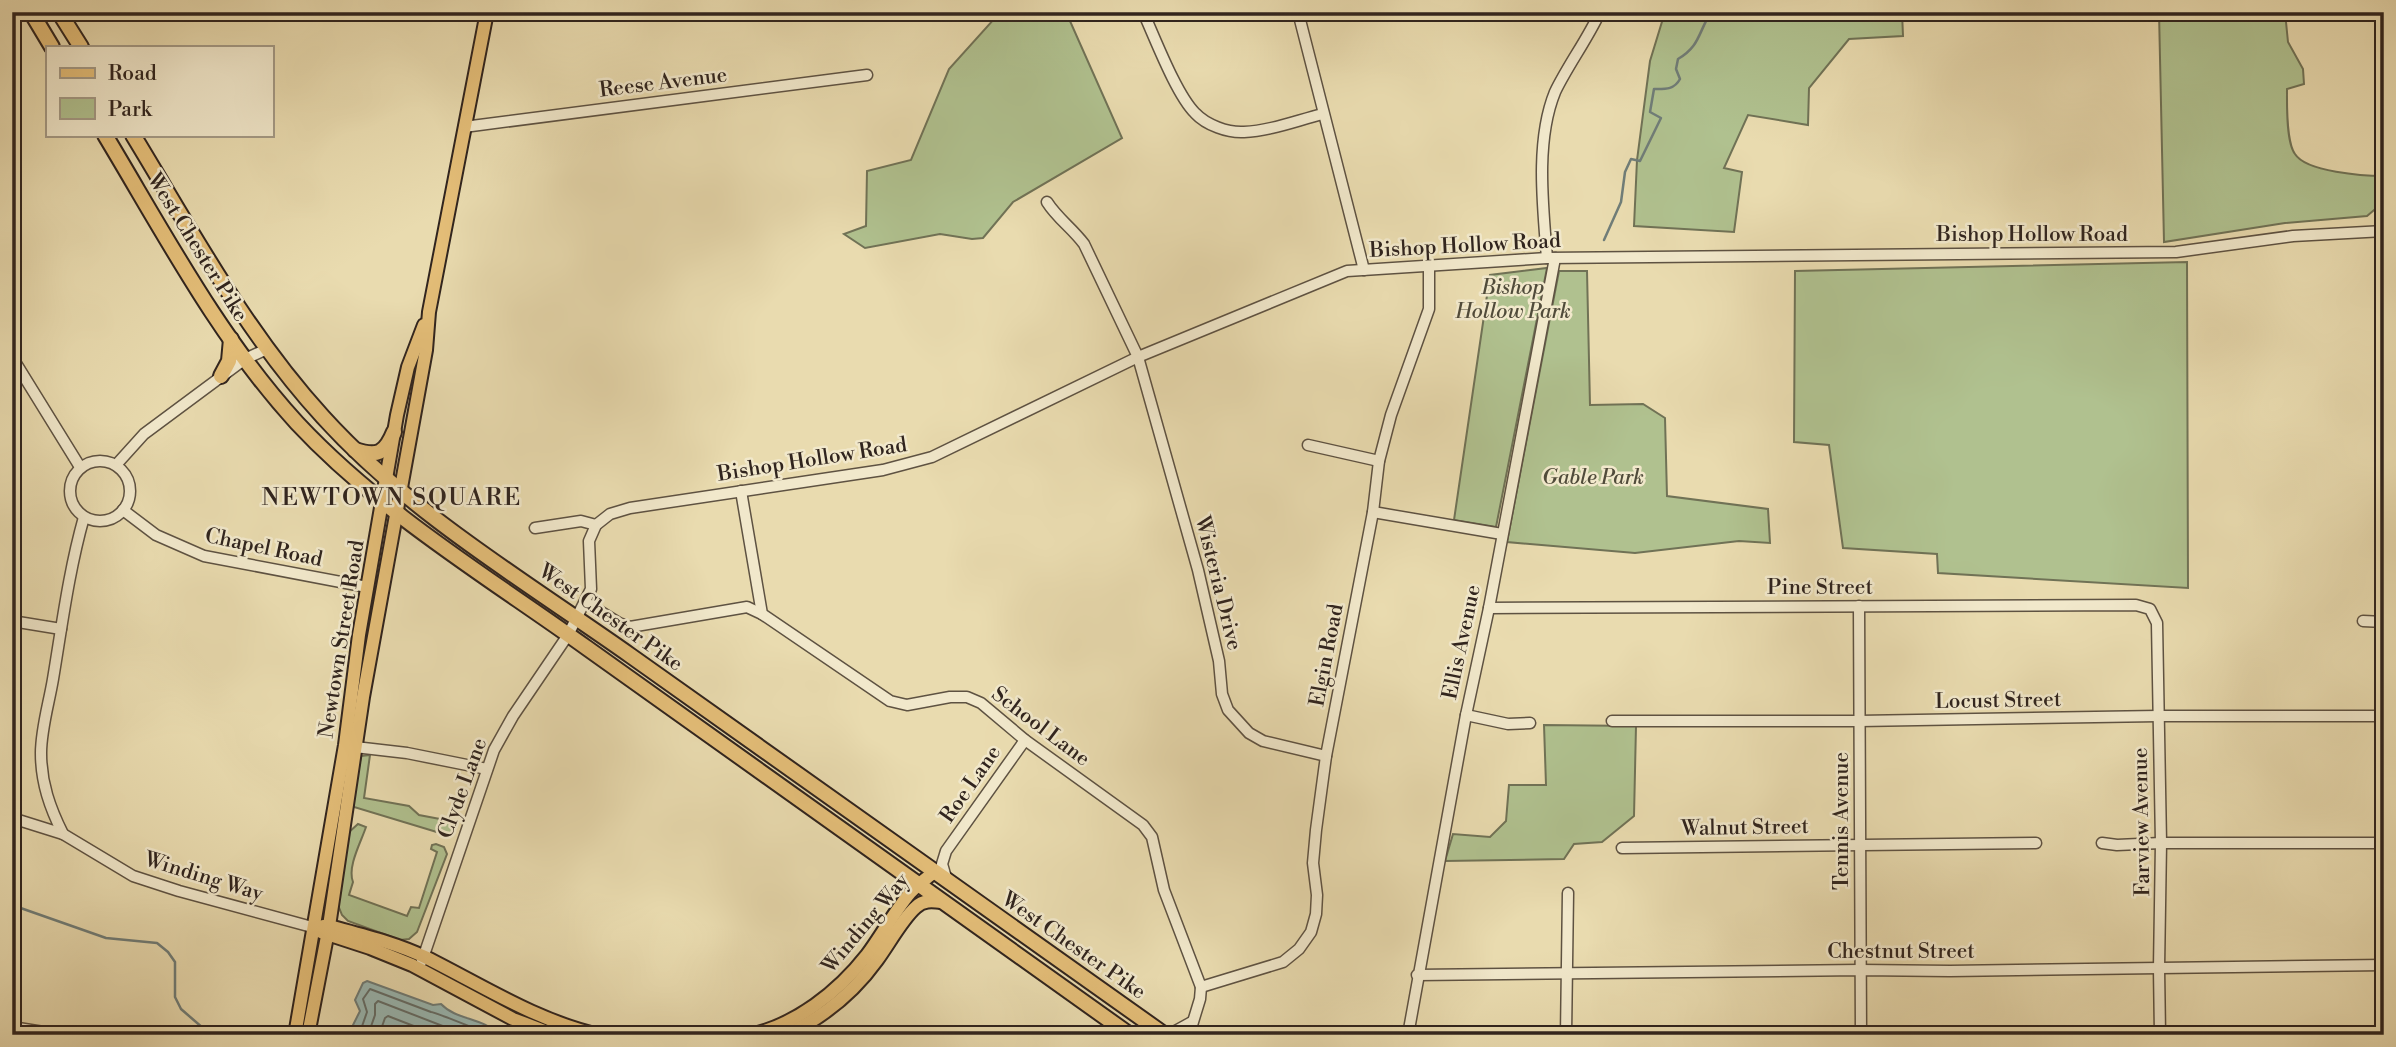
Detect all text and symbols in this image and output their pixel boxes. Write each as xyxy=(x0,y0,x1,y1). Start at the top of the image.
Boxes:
legend xyxy=(46,46,273,136)
text: Road xyxy=(108,61,157,87)
street label: Reese Avenue xyxy=(598,62,729,104)
text: Park xyxy=(108,97,153,123)
street label: West Chester Pike xyxy=(140,168,253,327)
street label: Bishop Hollow Road xyxy=(1935,222,2128,248)
street label: Bishop Hollow Road xyxy=(1368,228,1561,264)
park label: Bishop Hollow Park xyxy=(1454,275,1571,325)
street label: Bishop Hollow Road xyxy=(715,432,909,488)
park label: Gable Park xyxy=(1542,465,1644,491)
district label: NEWTOWN SQUARE xyxy=(262,483,522,513)
street label: Wisteria Drive xyxy=(1189,513,1247,653)
street label: Chapel Road xyxy=(203,523,325,573)
street label: Newtown Street Road xyxy=(313,538,371,740)
street label: West Chester Pike xyxy=(532,558,688,677)
street label: Pine Street xyxy=(1767,575,1873,601)
street label: Ellis Avenue xyxy=(1437,582,1487,702)
street label: Elgin Road xyxy=(1304,602,1350,709)
street label: School Lane xyxy=(986,681,1095,772)
street label: Locust Street xyxy=(1935,687,2062,715)
street label: Clyde Lane xyxy=(433,735,493,842)
street label: Roe Lane xyxy=(935,741,1007,828)
street label: Farview Avenue xyxy=(2128,747,2156,897)
street label: Tennis Avenue xyxy=(1829,752,1855,890)
street label: Walnut Street xyxy=(1680,814,1810,842)
street label: Winding Way xyxy=(140,846,267,908)
street label: Winding Way xyxy=(816,868,916,980)
street label: West Chester Pike xyxy=(995,886,1151,1005)
street label: Chestnut Street xyxy=(1827,939,1975,965)

